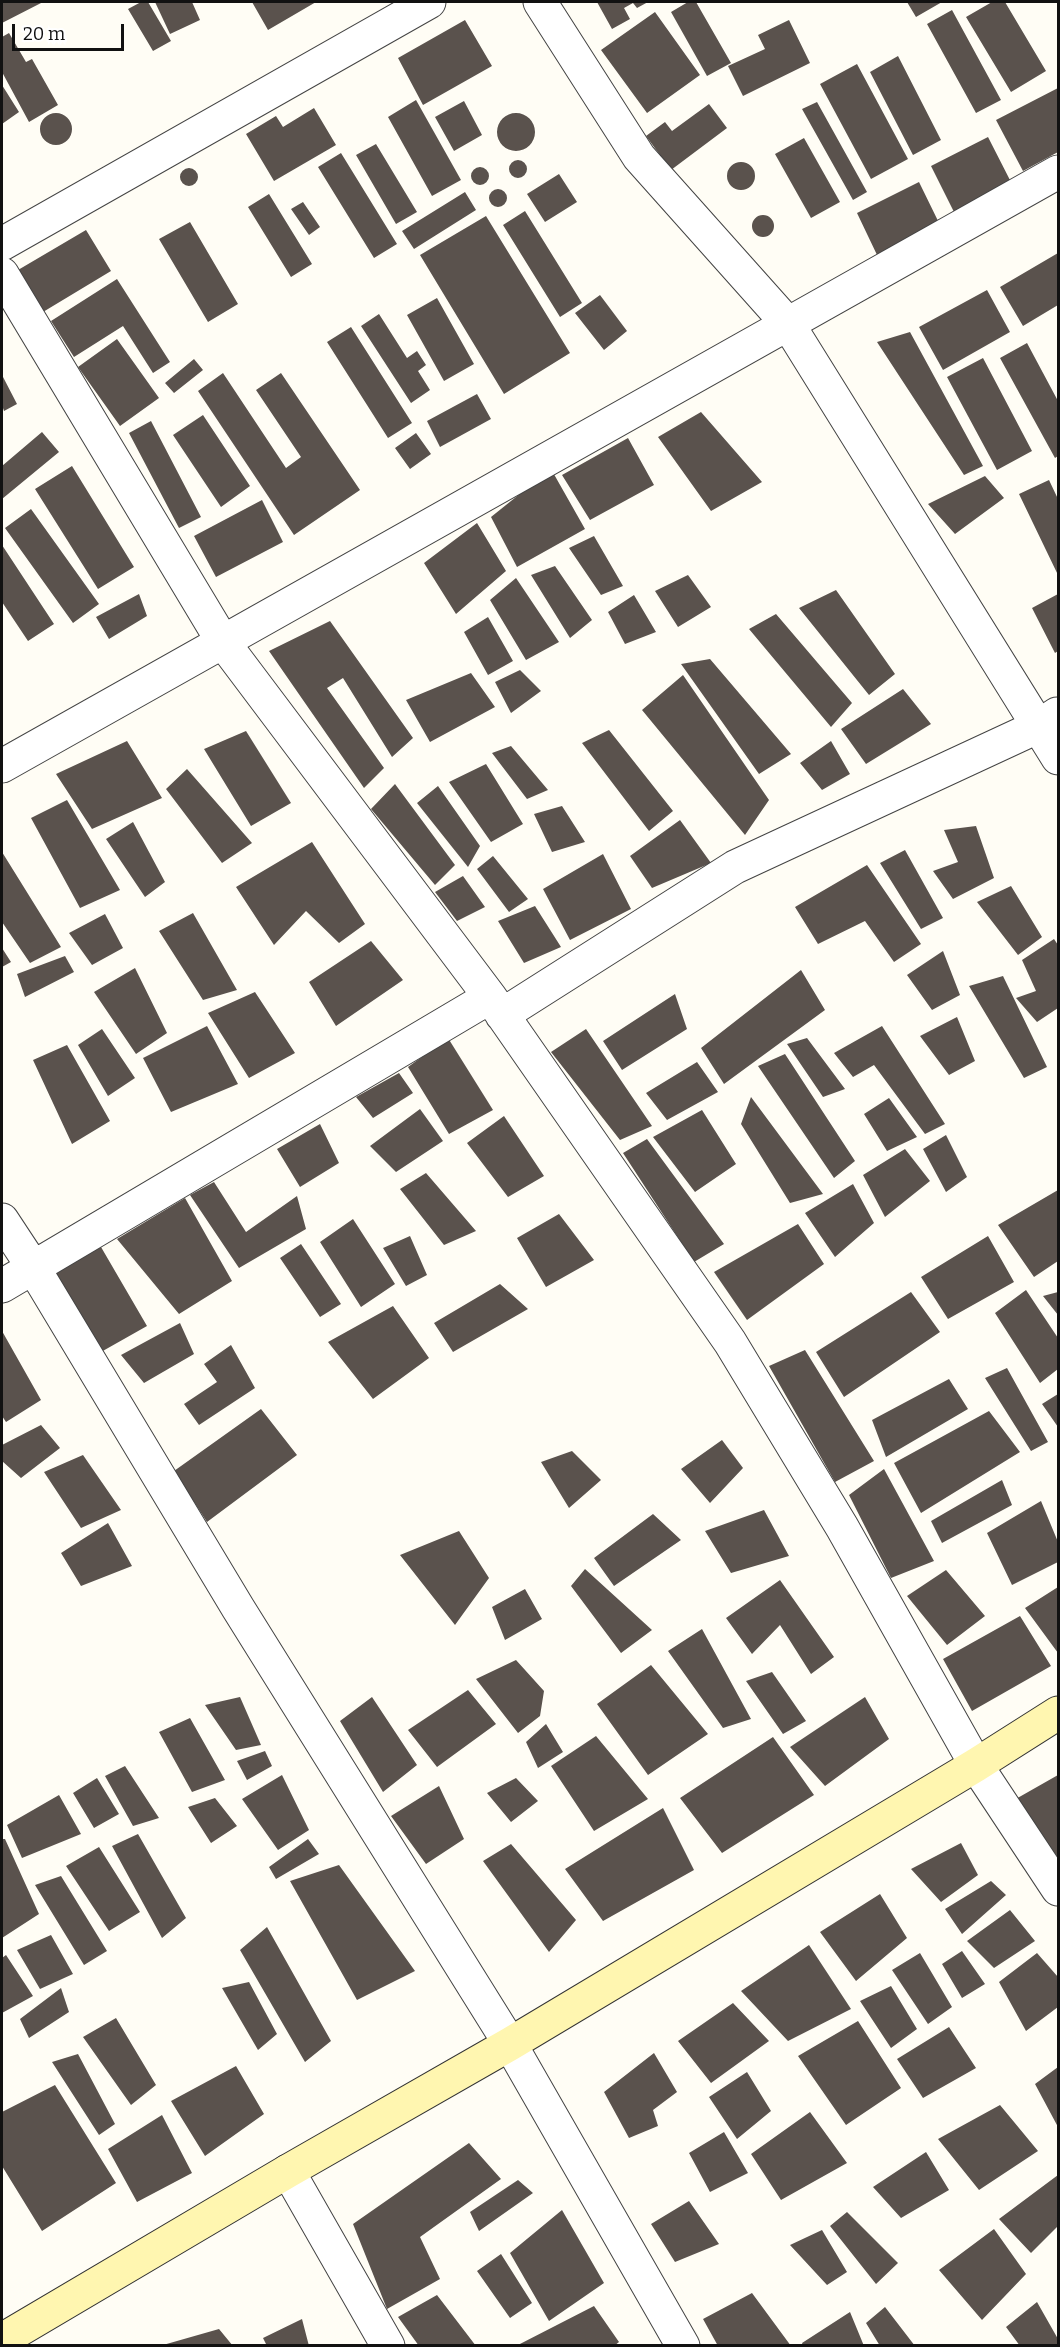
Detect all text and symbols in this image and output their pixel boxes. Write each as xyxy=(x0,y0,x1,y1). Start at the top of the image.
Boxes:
scale bar xyxy=(15,12,128,50)
text: 20 m xyxy=(23,23,65,45)

